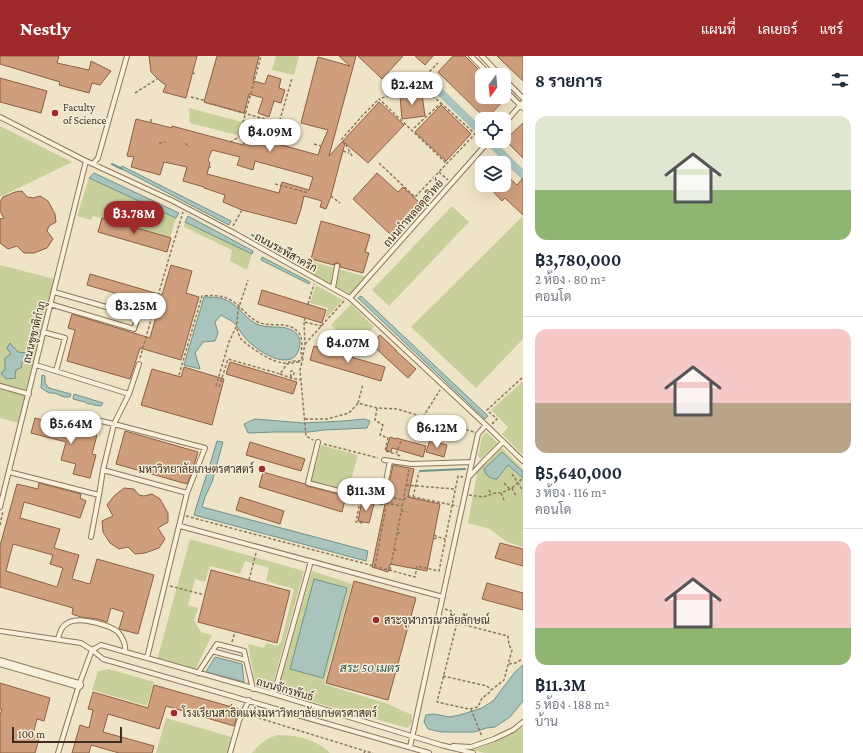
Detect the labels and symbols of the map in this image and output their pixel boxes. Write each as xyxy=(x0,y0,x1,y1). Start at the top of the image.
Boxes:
north arrow xyxy=(475,68,511,104)
pin: ฿2.42M xyxy=(379,72,445,106)
place label: Faculty of Science xyxy=(63,101,107,126)
marker: Faculty of Science xyxy=(50,108,60,118)
pin: ฿4.09M xyxy=(237,119,303,153)
street label: ถนนกำพลอดุลวิทย์ xyxy=(379,176,448,251)
pin: ฿3.78M xyxy=(101,201,167,235)
street label: ถนนระพีสาคริก xyxy=(253,228,320,274)
pin: ฿3.25M xyxy=(103,293,169,327)
street label: ถนนชูชาติกำภู xyxy=(19,299,50,365)
pin: ฿4.07M xyxy=(315,330,381,364)
pin: ฿5.64M xyxy=(38,411,104,445)
pin: ฿6.12M xyxy=(404,415,470,449)
place label: มหาวิทยาลัยเกษตรศาสตร์ xyxy=(138,461,254,475)
marker: มหาวิทยาลัยเกษตรศาสตร์ xyxy=(257,464,267,474)
pin: ฿11.3M xyxy=(333,478,399,512)
place label: สระจุฬาภรณวลัยลักษณ์ xyxy=(384,612,490,629)
marker: สระจุฬาภรณวลัยลักษณ์ xyxy=(371,615,381,625)
water label: สระ 50 เมตร xyxy=(340,661,401,675)
street label: ถนนจักรพันธ์ xyxy=(255,673,316,703)
place label: โรงเรียนสาธิตแห่งมหาวิทยาลัยเกษตรศาสตร์ xyxy=(181,705,377,719)
marker: โรงเรียนสาธิตแห่งมหาวิทยาลัยเกษตรศาสตร์ xyxy=(169,708,179,718)
scale bar xyxy=(12,725,122,744)

